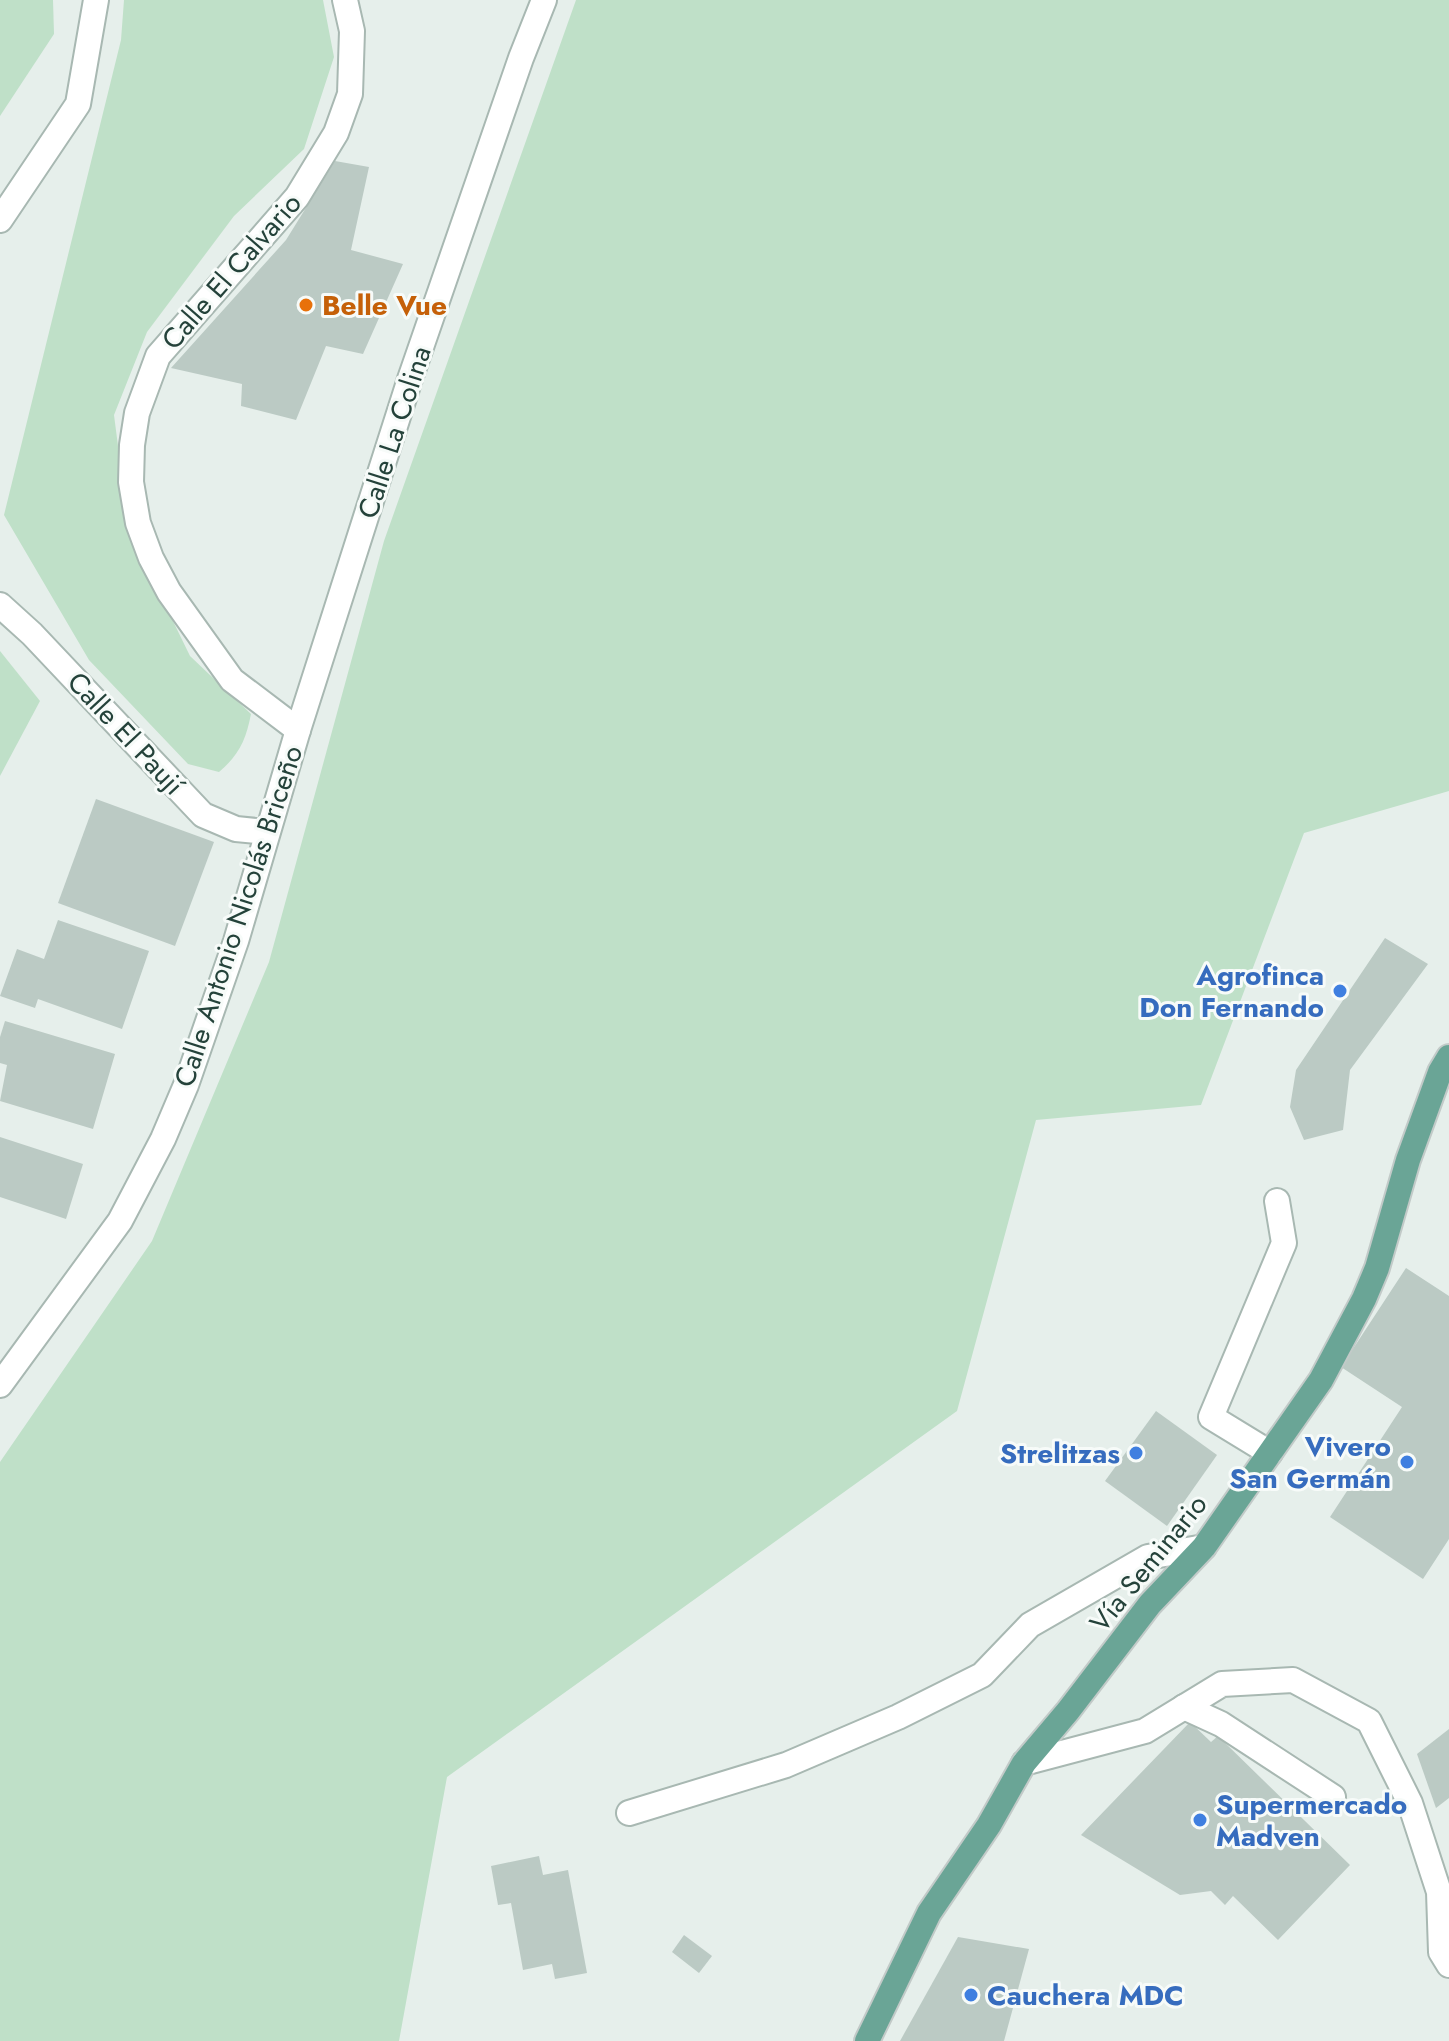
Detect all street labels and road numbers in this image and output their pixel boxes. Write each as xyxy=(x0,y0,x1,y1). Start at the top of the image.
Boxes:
street label: Calle El Calvario xyxy=(152,184,311,359)
street label: Calle La Colina xyxy=(347,341,442,524)
street label: Calle El Paují xyxy=(58,662,195,805)
street label: Calle Antonio Nicolás Briceño xyxy=(164,740,313,1092)
street label: Vía Seminario xyxy=(1080,1486,1217,1641)

